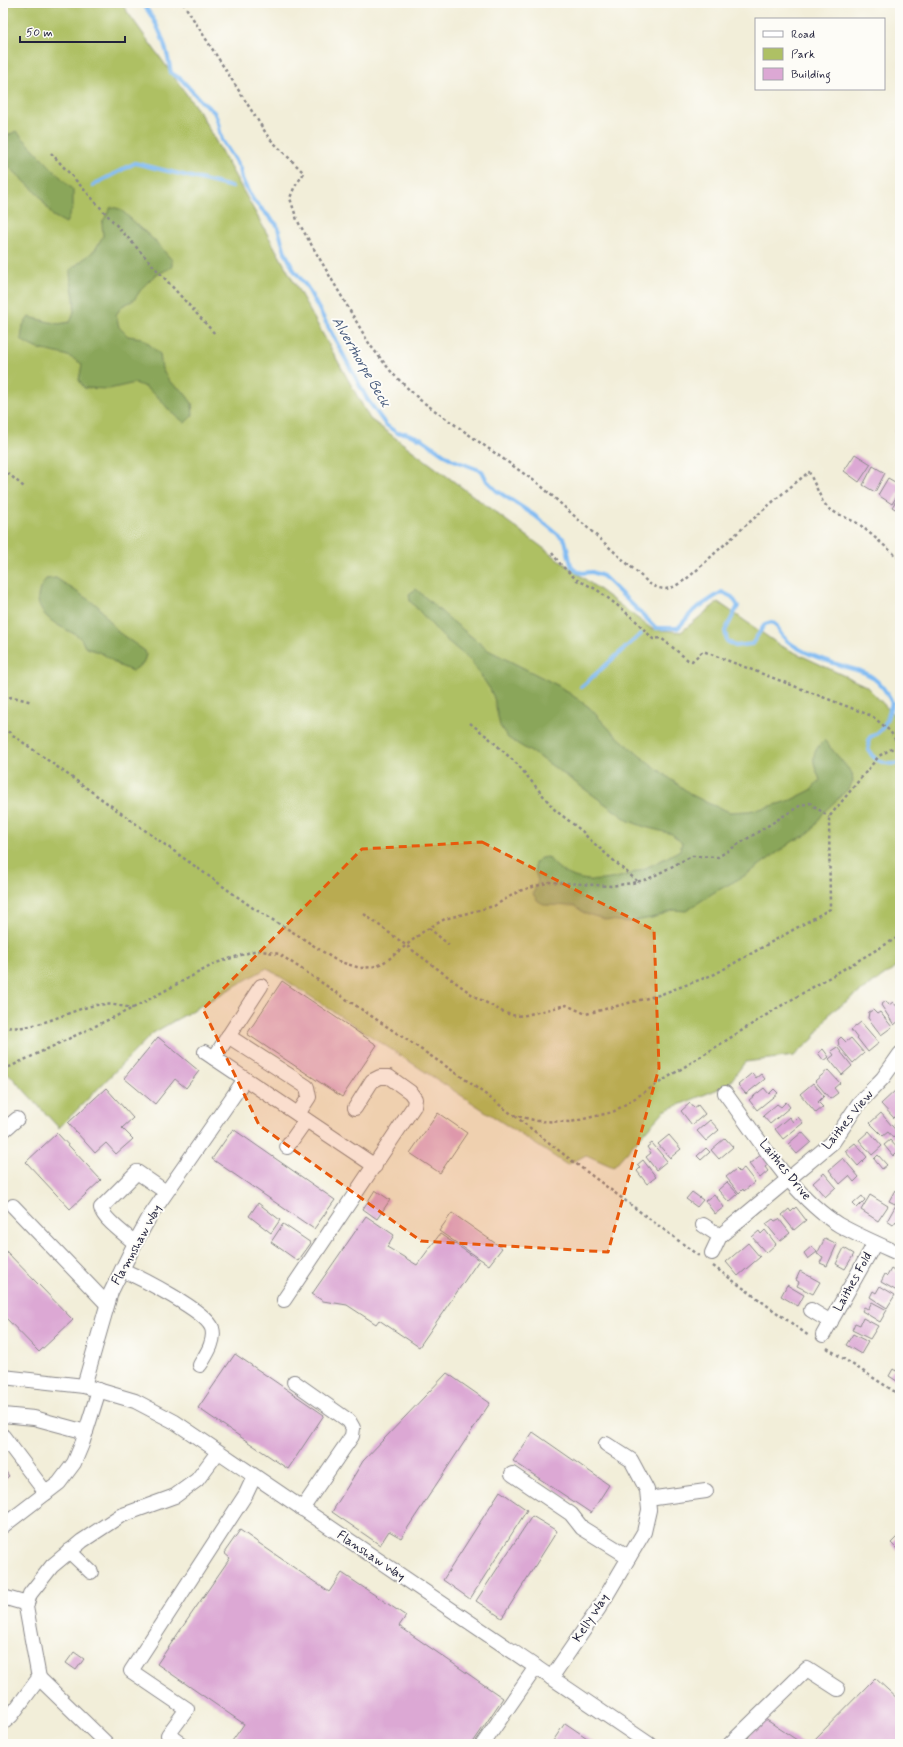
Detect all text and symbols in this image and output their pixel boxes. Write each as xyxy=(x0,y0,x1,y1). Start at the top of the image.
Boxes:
scale bar xyxy=(20,18,125,44)
legend xyxy=(755,18,885,90)
text: 50 m xyxy=(26,25,53,41)
text: Road xyxy=(791,27,815,43)
text: Park xyxy=(791,47,815,63)
text: Building xyxy=(791,67,831,84)
water label: Alverthorpe Beck xyxy=(328,313,395,411)
street label: Laithes View xyxy=(819,1087,877,1153)
street label: Laithes Drive xyxy=(755,1136,815,1204)
street label: Flamnshaw Way xyxy=(108,1202,166,1288)
street label: Laithes Fold xyxy=(830,1249,876,1315)
street label: Flanshaw Way xyxy=(333,1527,409,1585)
street label: Kelly Way xyxy=(569,1591,613,1645)

